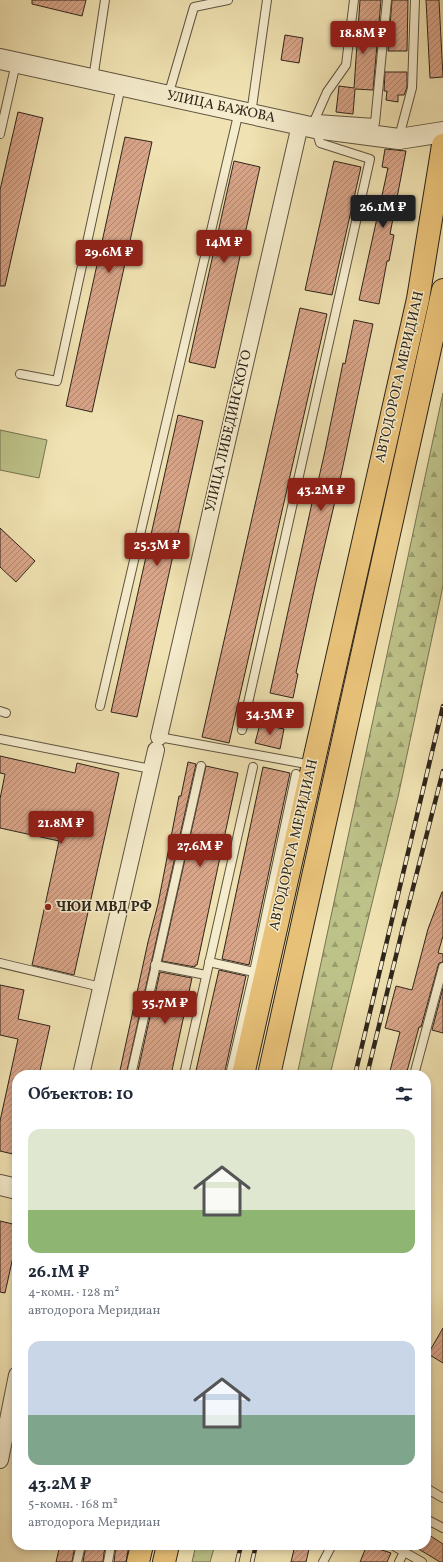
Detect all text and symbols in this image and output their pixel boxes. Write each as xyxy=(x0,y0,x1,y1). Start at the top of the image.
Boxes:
pin: 18.8M ₽ xyxy=(326,21,400,55)
text: 18.8M ₽ xyxy=(340,25,386,43)
street label: УЛИЦА БАЖОВА xyxy=(165,86,277,128)
pin: 26.1M ₽ xyxy=(346,195,420,229)
text: 26.1M ₽ xyxy=(360,199,406,217)
pin: 14M ₽ xyxy=(196,230,252,264)
text: 14M ₽ xyxy=(205,234,243,252)
pin: 29.6M ₽ xyxy=(72,240,146,274)
text: 29.6M ₽ xyxy=(85,244,133,262)
street label: АВТОДОРОГА МЕРИДИАН xyxy=(371,289,429,465)
street label: УЛИЦА ЛИБЕДИНСКОГО xyxy=(201,348,257,514)
pin: 43.2M ₽ xyxy=(284,478,358,512)
text: 43.2M ₽ xyxy=(297,482,345,500)
pin: 25.3M ₽ xyxy=(120,533,194,567)
text: 25.3M ₽ xyxy=(133,537,181,555)
pin: 34.3M ₽ xyxy=(233,702,307,736)
text: 34.3M ₽ xyxy=(246,706,294,724)
street label: АВТОДОРОГА МЕРИДИАН xyxy=(265,757,323,933)
pin: 21.8M ₽ xyxy=(24,811,98,845)
text: 21.8M ₽ xyxy=(38,815,84,833)
pin: 27.6M ₽ xyxy=(163,834,237,868)
text: 27.6M ₽ xyxy=(177,838,223,856)
place label: ЧЮИ МВД РФ xyxy=(56,898,152,917)
marker: ЧЮИ МВД РФ xyxy=(43,902,53,912)
pin: 35.7M ₽ xyxy=(128,991,202,1025)
text: 35.7M ₽ xyxy=(142,995,188,1013)
text: Объектов: 10 xyxy=(28,1083,133,1106)
icon: filters xyxy=(393,1083,415,1105)
icon: home xyxy=(186,1155,258,1227)
text: 26.1M ₽ xyxy=(28,1261,89,1284)
text: 4-комн. · 128 m² xyxy=(28,1284,119,1302)
text: автодорога Меридиан xyxy=(28,1302,160,1320)
icon: home xyxy=(186,1367,258,1439)
text: 43.2M ₽ xyxy=(28,1473,92,1496)
text: 5-комн. · 168 m² xyxy=(28,1496,118,1514)
text: автодорога Меридиан xyxy=(28,1514,160,1532)

